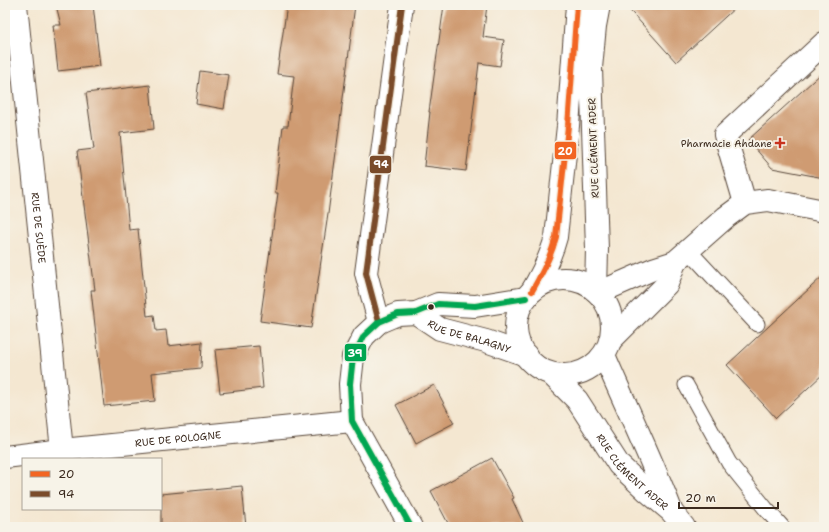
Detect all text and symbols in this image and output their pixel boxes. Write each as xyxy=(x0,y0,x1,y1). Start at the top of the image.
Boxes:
street label: RUE CLÉMENT ADER xyxy=(585,98,602,198)
place label: Pharmacie Ahdane xyxy=(681,137,772,150)
marker: Pharmacie Ahdane xyxy=(775,138,785,148)
line badge: 20 xyxy=(554,141,577,160)
text: 20 xyxy=(557,144,573,159)
line badge: 94 xyxy=(369,155,392,174)
text: 94 xyxy=(373,157,389,172)
street label: RUE DE SUÈDE xyxy=(28,192,49,264)
unlabelled marker xyxy=(426,302,436,312)
street label: RUE DE BALAGNY xyxy=(425,317,512,356)
line badge: 39 xyxy=(344,343,367,362)
text: 39 xyxy=(347,346,363,361)
street label: RUE DE POLOGNE xyxy=(134,428,222,450)
street label: RUE CLÉMENT ADER xyxy=(593,431,671,513)
legend xyxy=(22,458,162,510)
text: 20 xyxy=(58,466,74,482)
scale bar xyxy=(679,484,778,510)
text: 94 xyxy=(58,486,74,502)
text: 20 m xyxy=(685,490,716,506)

